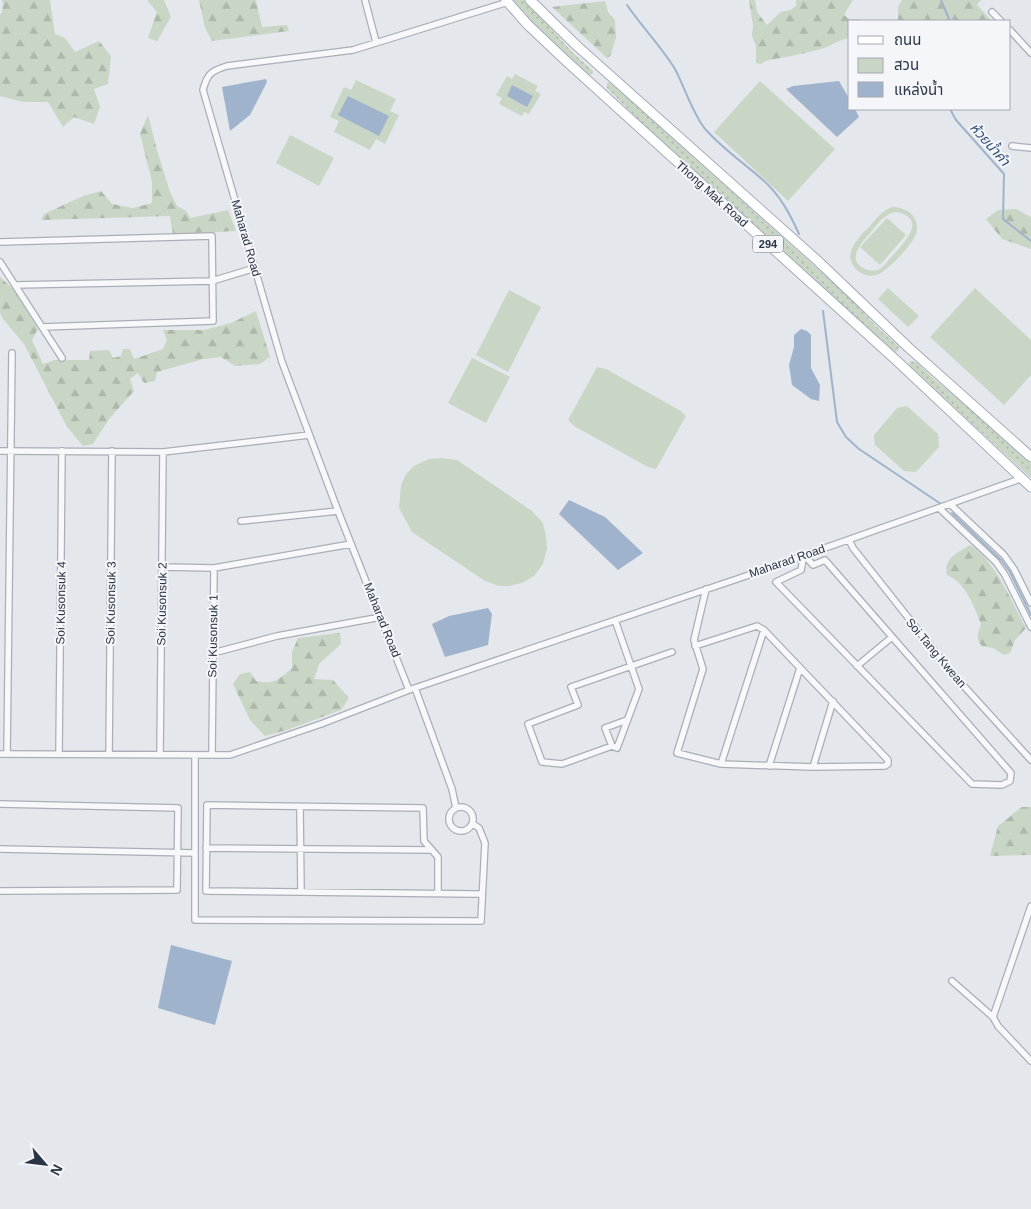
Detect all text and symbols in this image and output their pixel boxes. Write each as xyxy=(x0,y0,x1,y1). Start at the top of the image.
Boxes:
legend xyxy=(848,20,1011,110)
text: ถนน xyxy=(894,31,921,48)
text: สวน xyxy=(894,56,919,73)
text: แหล่งน้ำ xyxy=(894,79,943,98)
water label: ห้วยน้ำคำ xyxy=(967,118,1016,170)
street label: Thong Mak Road xyxy=(673,158,751,230)
street label: Maharad Road xyxy=(228,198,264,278)
road number: 294 xyxy=(753,235,783,252)
street label: Maharad Road xyxy=(747,541,827,581)
street label: Soi Kusonsuk 4 xyxy=(53,561,69,645)
street label: Soi Kusonsuk 3 xyxy=(103,561,119,645)
street label: Soi Kusonsuk 2 xyxy=(154,562,170,646)
street label: Maharad Road xyxy=(361,581,403,659)
street label: Soi Kusonsuk 1 xyxy=(205,594,221,678)
street label: Soi Tang Kwean xyxy=(903,615,969,691)
north arrow xyxy=(20,1139,70,1189)
text: N xyxy=(47,1162,66,1178)

